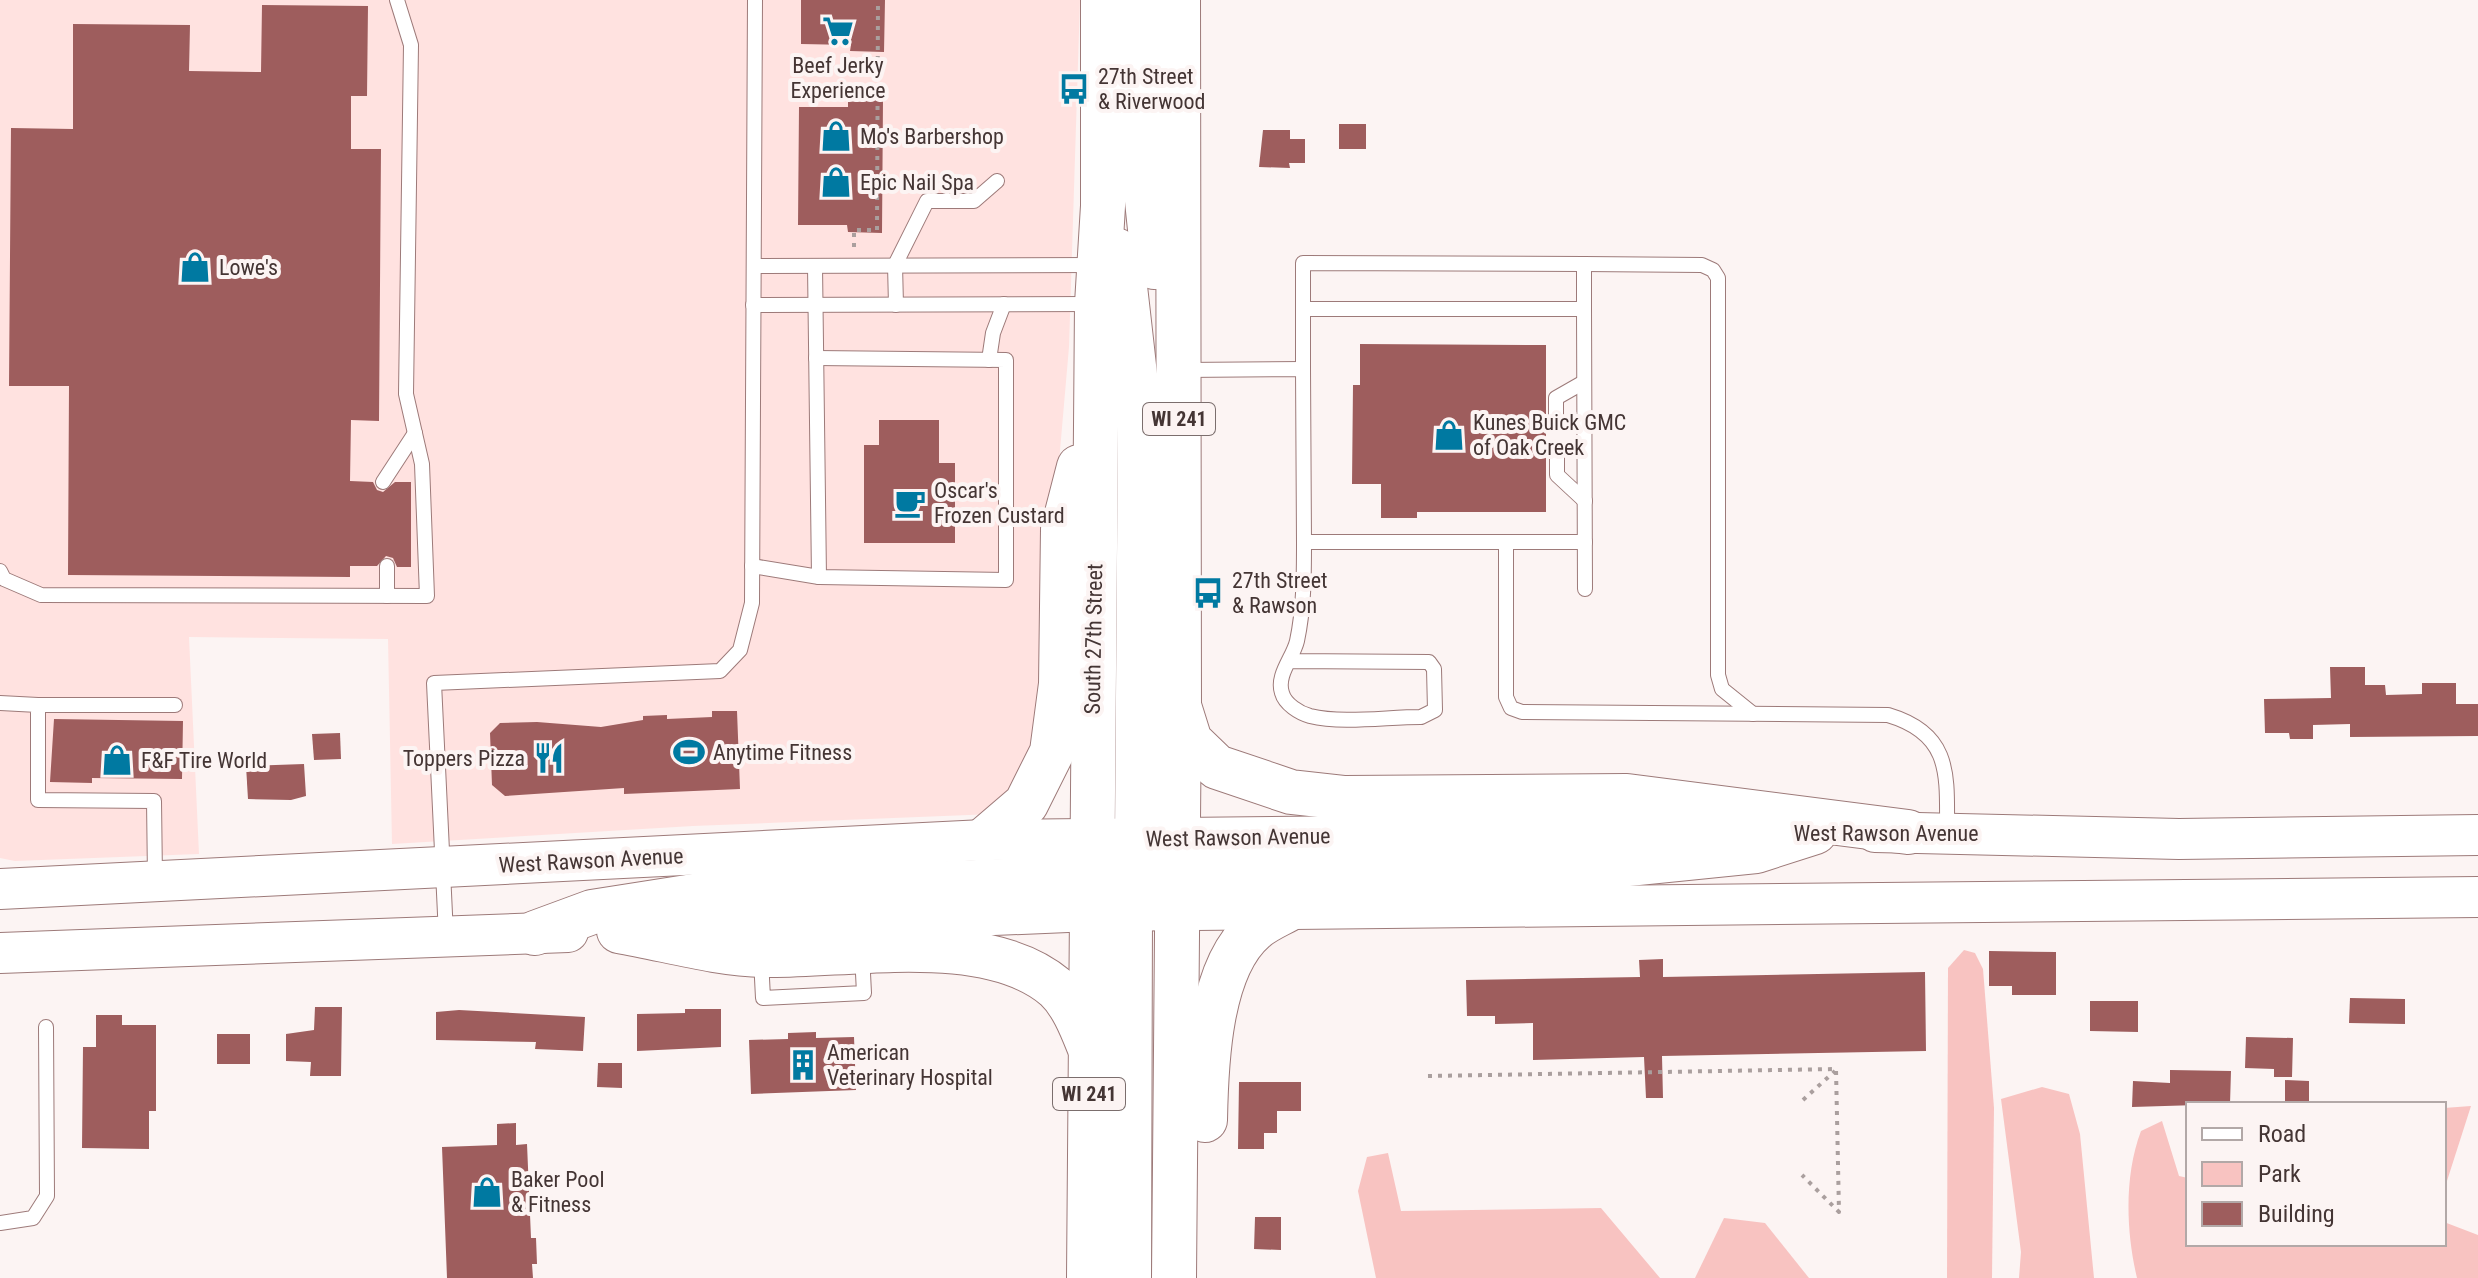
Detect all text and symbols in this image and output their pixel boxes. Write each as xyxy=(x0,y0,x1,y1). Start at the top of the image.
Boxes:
supermarket icon: Beef Jerky Experience xyxy=(821,14,855,48)
place label: Beef Jerky Experience xyxy=(791,53,885,103)
place label: 27th Street & Riverwood xyxy=(1098,64,1206,114)
bus stop icon: 27th Street & Riverwood xyxy=(1057,72,1091,106)
shop icon: Mo's Barbershop xyxy=(819,119,853,153)
place label: Mo's Barbershop xyxy=(860,124,1004,149)
shop icon: Epic Nail Spa xyxy=(819,165,853,199)
place label: Epic Nail Spa xyxy=(860,170,974,195)
shop icon: Lowe's xyxy=(178,250,212,284)
place label: Lowe's xyxy=(219,255,278,280)
road number: WI 241 xyxy=(1143,403,1215,435)
place label: Kunes Buick GMC of Oak Creek xyxy=(1473,410,1626,460)
shop icon: Kunes Buick GMC of Oak Creek xyxy=(1432,418,1466,452)
place label: Oscar's Frozen Custard xyxy=(934,478,1065,528)
cafe icon: Oscar's Frozen Custard xyxy=(893,486,927,520)
street label: South 27th Street xyxy=(1080,563,1107,715)
place label: 27th Street & Rawson xyxy=(1232,568,1327,618)
bus stop icon: 27th Street & Rawson xyxy=(1191,576,1225,610)
sports icon: Anytime Fitness xyxy=(672,735,706,769)
place label: Anytime Fitness xyxy=(713,740,852,765)
restaurant icon: Toppers Pizza xyxy=(532,741,566,775)
shop icon: F&F Tire World xyxy=(100,743,134,777)
place label: Toppers Pizza xyxy=(403,746,525,771)
place label: F&F Tire World xyxy=(141,748,267,773)
street label: West Rawson Avenue xyxy=(1794,821,1978,846)
street label: West Rawson Avenue xyxy=(1145,823,1331,852)
street label: West Rawson Avenue xyxy=(498,843,684,878)
place label: American Veterinary Hospital xyxy=(827,1040,993,1090)
building icon: American Veterinary Hospital xyxy=(786,1048,820,1082)
road number: WI 241 xyxy=(1053,1078,1125,1110)
legend xyxy=(2186,1102,2446,1246)
text: Road xyxy=(2258,1120,2306,1148)
text: Park xyxy=(2258,1160,2301,1188)
place label: Baker Pool & Fitness xyxy=(511,1167,605,1217)
shop icon: Baker Pool & Fitness xyxy=(470,1175,504,1209)
text: Building xyxy=(2258,1200,2335,1228)

